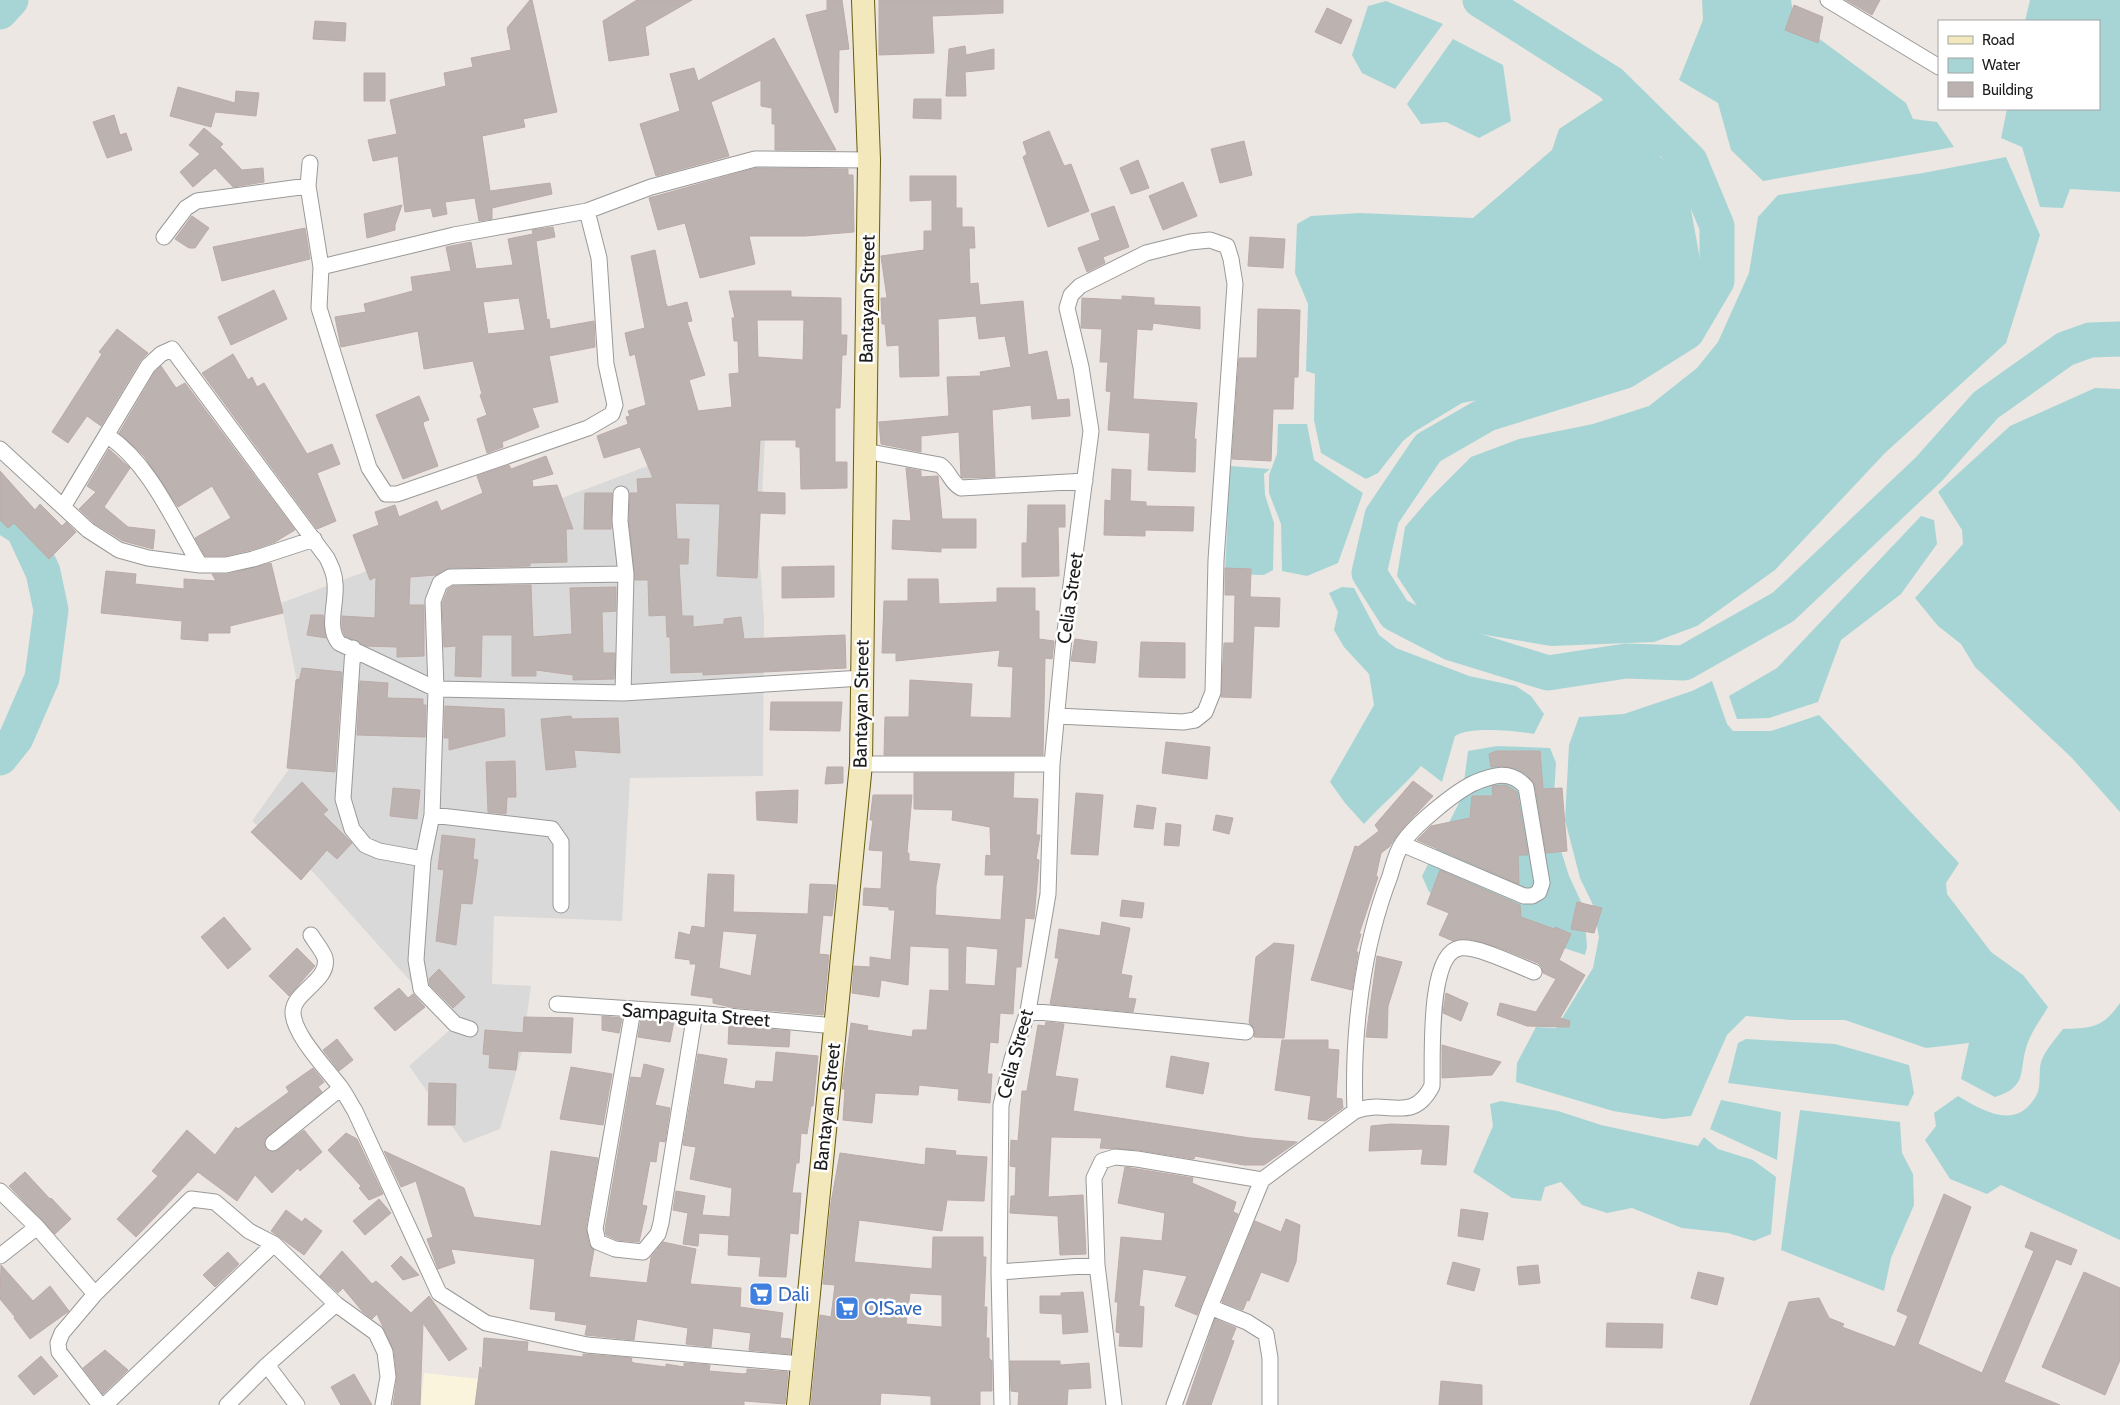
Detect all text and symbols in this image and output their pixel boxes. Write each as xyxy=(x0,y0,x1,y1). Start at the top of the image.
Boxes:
legend xyxy=(1938,20,2100,110)
text: Road xyxy=(1982,31,2015,49)
text: Water xyxy=(1982,56,2020,74)
text: Building xyxy=(1982,81,2033,99)
street label: Bantayan Street xyxy=(854,234,880,363)
street label: Celia Street xyxy=(1052,550,1088,645)
street label: Bantayan Street xyxy=(848,639,874,768)
street label: Sampaguita Street xyxy=(621,998,772,1032)
street label: Celia Street xyxy=(992,1006,1038,1101)
street label: Bantayan Street xyxy=(809,1041,845,1172)
supermarket icon: Dali xyxy=(748,1281,774,1307)
place label: Dali xyxy=(778,1283,809,1306)
supermarket icon: O!Save xyxy=(834,1295,860,1321)
place label: O!Save xyxy=(864,1297,922,1320)

